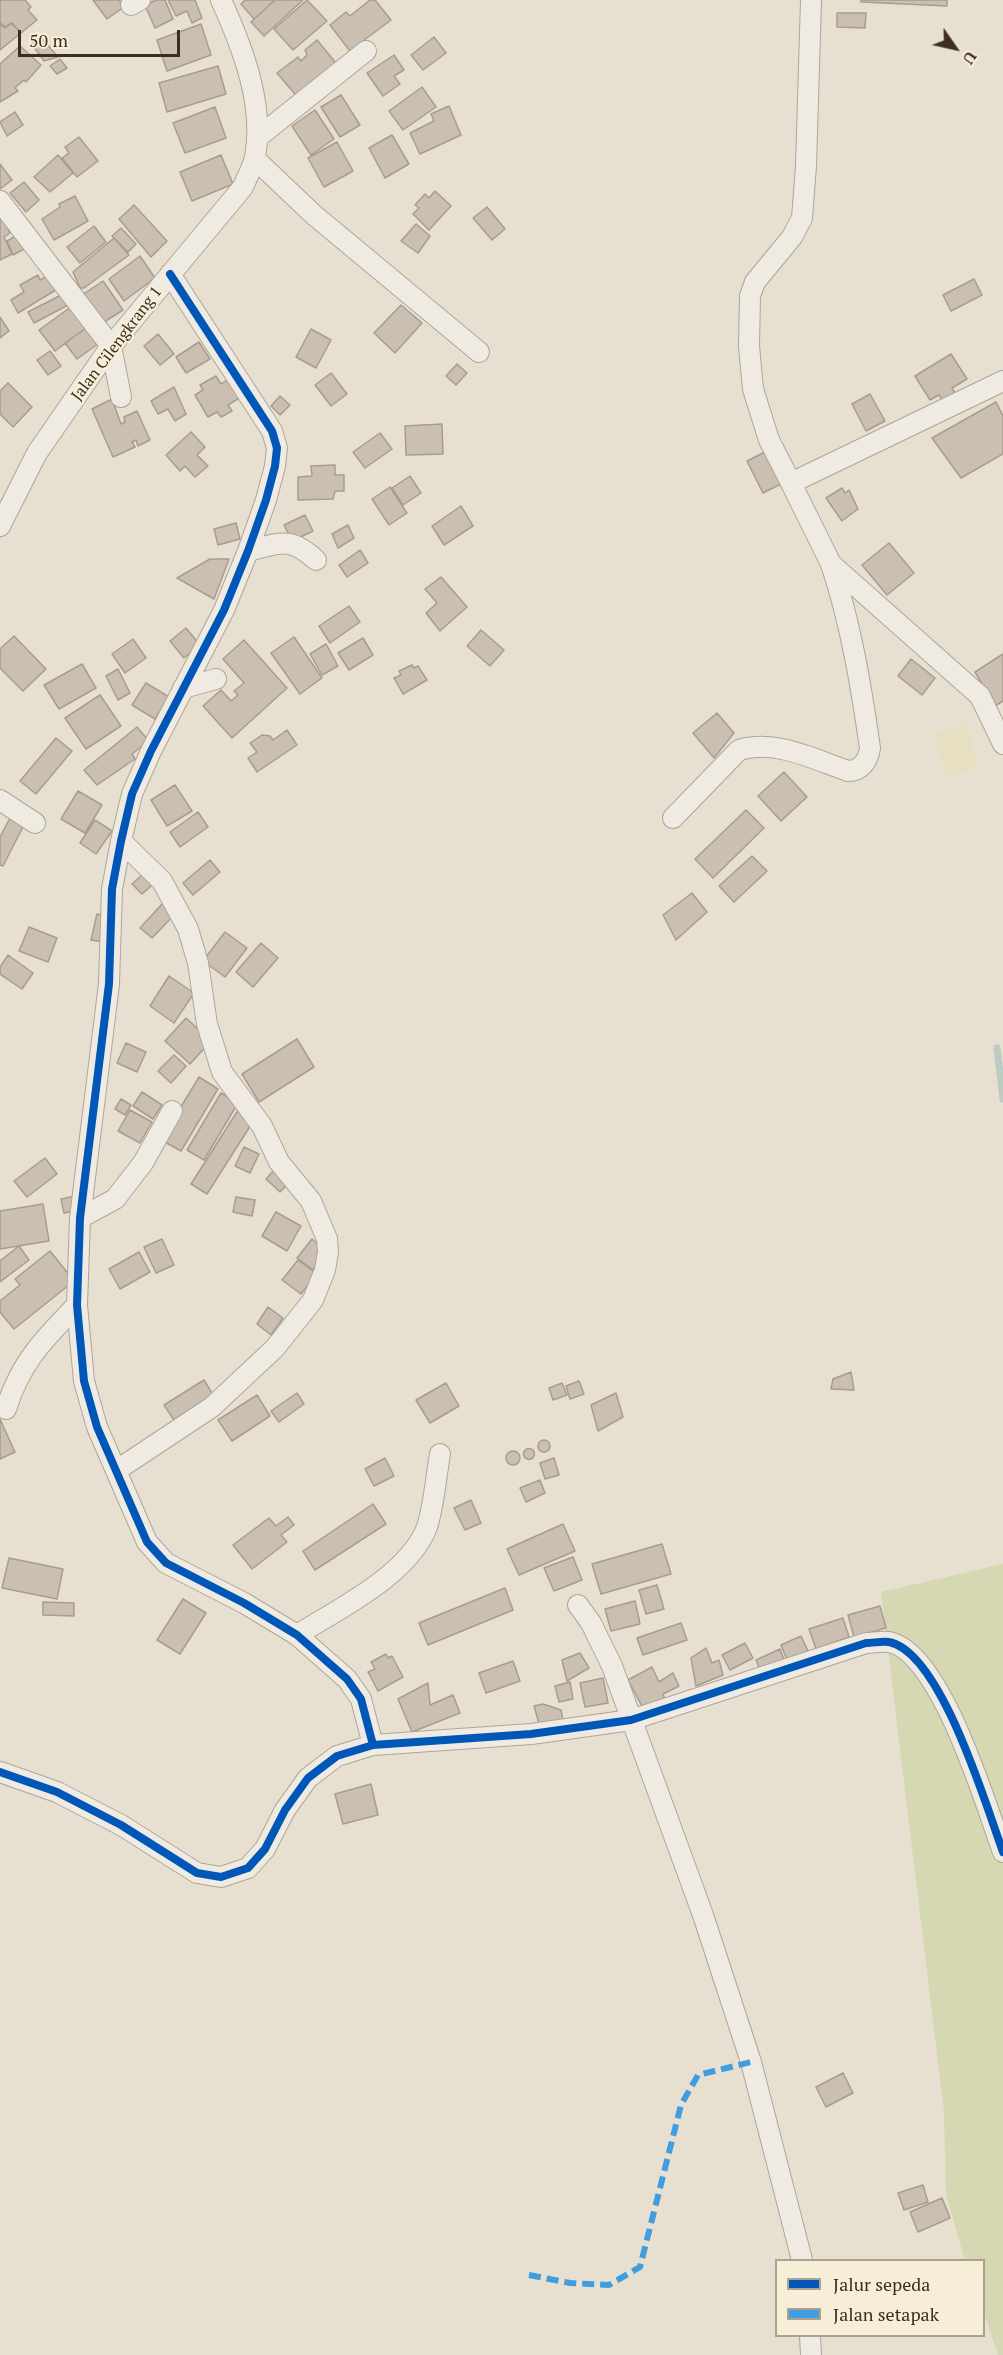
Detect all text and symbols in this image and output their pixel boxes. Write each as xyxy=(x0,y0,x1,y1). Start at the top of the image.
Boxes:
scale bar xyxy=(21,18,183,56)
north arrow xyxy=(925,18,985,78)
text: 50 m xyxy=(29,28,68,52)
text: U xyxy=(958,47,982,69)
street label: Jalan Cilengkrang 1 xyxy=(68,283,166,405)
legend xyxy=(775,2259,985,2337)
text: Jalur sepeda xyxy=(833,2272,930,2296)
text: Jalan setapak xyxy=(833,2302,939,2326)

